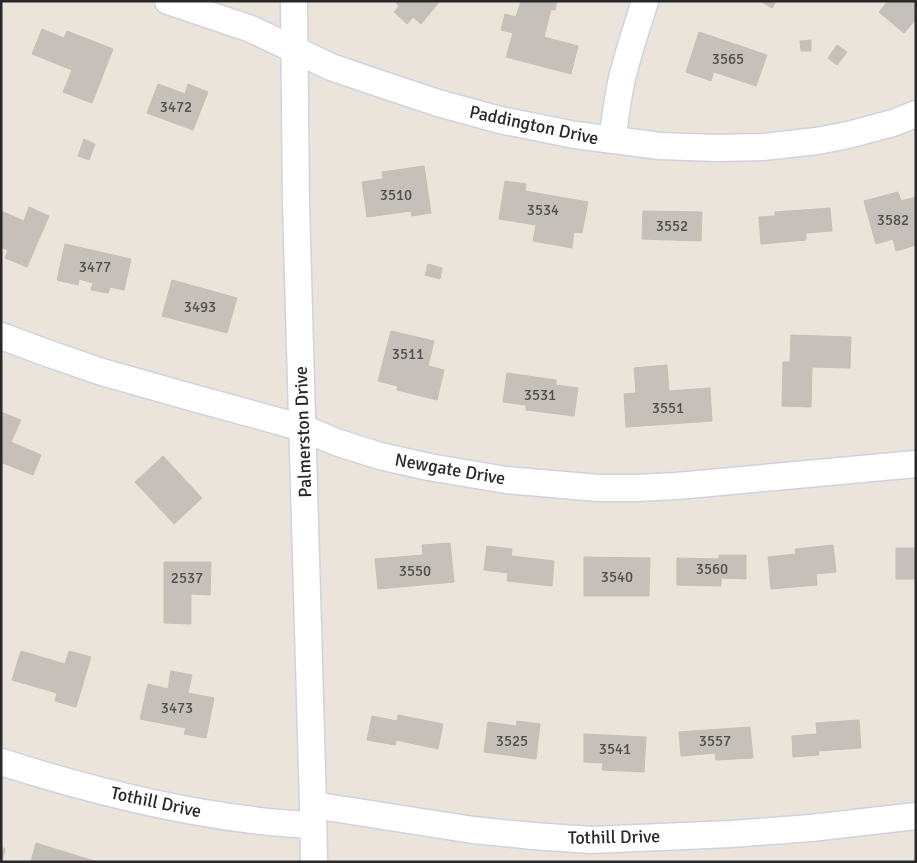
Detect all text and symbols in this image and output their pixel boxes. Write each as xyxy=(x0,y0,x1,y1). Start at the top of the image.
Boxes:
house number: 3565 xyxy=(712,50,744,68)
house number: 3472 xyxy=(160,98,192,116)
street label: Paddington Drive xyxy=(467,101,601,149)
house number: 3510 xyxy=(380,186,412,204)
house number: 3534 xyxy=(527,201,559,219)
house number: 3582 xyxy=(877,211,909,229)
house number: 3552 xyxy=(656,217,688,235)
house number: 3477 xyxy=(79,258,111,276)
house number: 3493 xyxy=(184,298,216,316)
house number: 3511 xyxy=(392,345,424,363)
street label: Palmerston Drive xyxy=(290,366,316,498)
house number: 3531 xyxy=(524,386,556,404)
house number: 3551 xyxy=(652,399,684,417)
street label: Newgate Drive xyxy=(393,448,507,490)
house number: 3560 xyxy=(696,560,728,578)
house number: 3550 xyxy=(399,562,431,580)
house number: 3540 xyxy=(601,568,633,586)
house number: 2537 xyxy=(171,569,203,587)
house number: 3473 xyxy=(161,699,193,717)
house number: 3525 xyxy=(496,732,528,750)
house number: 3557 xyxy=(699,732,731,750)
house number: 3541 xyxy=(599,740,631,758)
street label: Tothill Drive xyxy=(109,782,203,822)
street label: Tothill Drive xyxy=(568,825,660,849)

